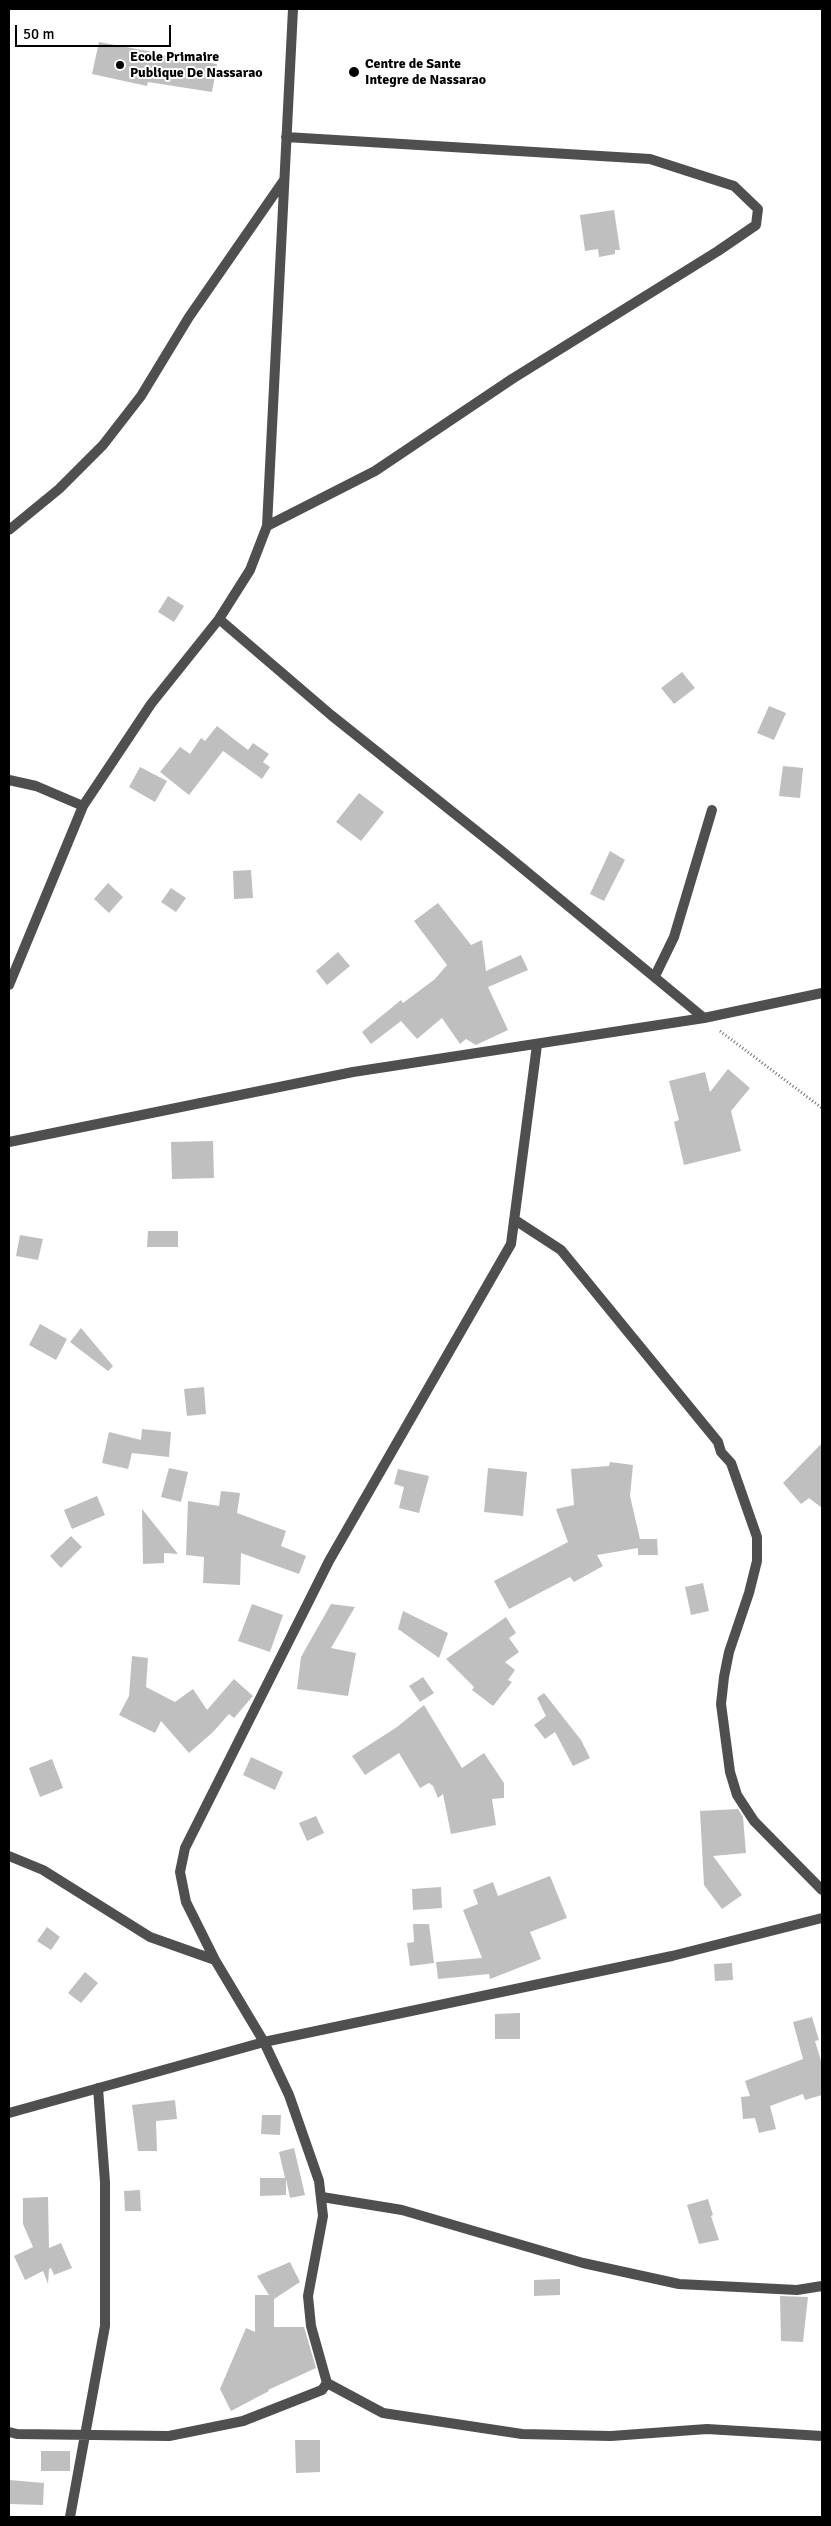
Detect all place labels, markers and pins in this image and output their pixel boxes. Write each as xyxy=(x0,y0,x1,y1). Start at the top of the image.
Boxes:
place label: Ecole Primaire Publique De Nassarao xyxy=(130,49,263,82)
place label: Centre de Sante Integre de Nassarao xyxy=(365,56,486,88)
marker: Ecole Primaire Publique De Nassarao xyxy=(114,59,126,71)
marker: Centre de Sante Integre de Nassarao xyxy=(347,65,361,79)

